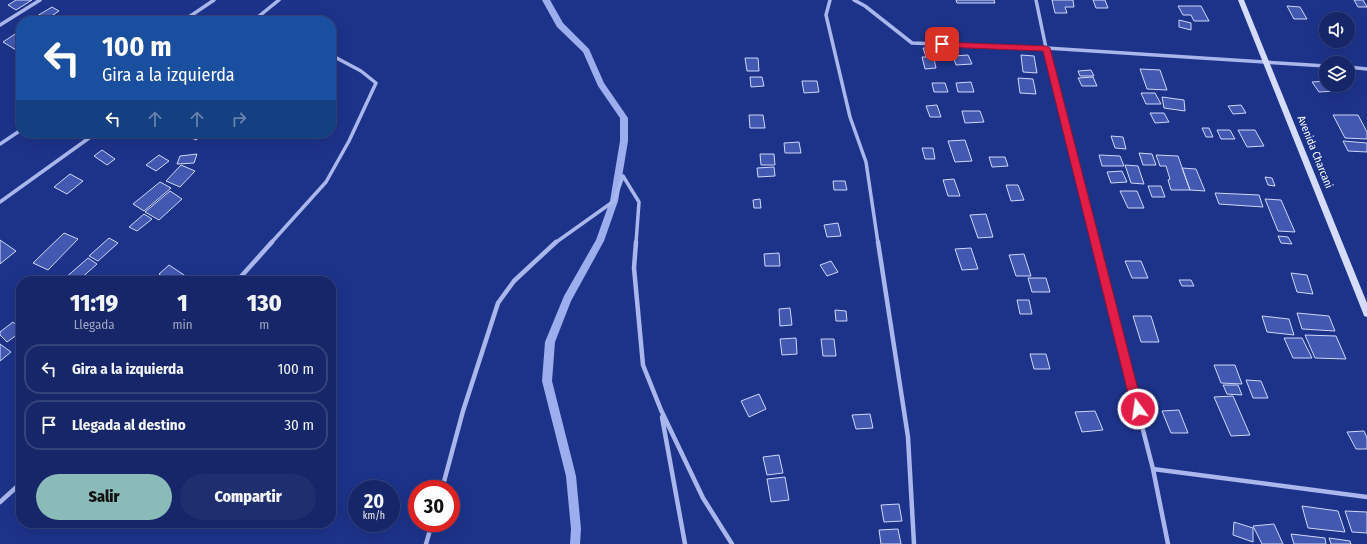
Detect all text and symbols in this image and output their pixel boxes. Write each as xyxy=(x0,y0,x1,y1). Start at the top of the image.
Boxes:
map controls xyxy=(1319,12,1355,92)
button: sound xyxy=(1319,12,1355,48)
pin xyxy=(925,27,959,61)
text: 100 m xyxy=(102,30,172,63)
icon: left xyxy=(36,32,88,84)
icon: arrive xyxy=(931,33,953,55)
button: layers xyxy=(1319,56,1355,92)
text: Gira a la izquierda xyxy=(102,64,235,86)
icon: left xyxy=(102,108,124,130)
icon: ahead xyxy=(144,108,166,130)
icon: ahead xyxy=(186,108,208,130)
icon: right xyxy=(228,108,250,130)
street label: Avenida Charcani xyxy=(1295,114,1336,190)
text: 11:19 xyxy=(70,289,118,317)
text: 1 xyxy=(177,289,188,317)
text: 130 xyxy=(247,289,282,317)
text: Llegada xyxy=(74,317,115,332)
text: min xyxy=(172,317,193,332)
text: m xyxy=(259,317,269,332)
icon: left xyxy=(38,358,60,380)
text: Gira a la izquierda xyxy=(72,360,184,378)
text: 100 m xyxy=(277,360,314,378)
position arrow xyxy=(1117,388,1159,430)
icon: arrive xyxy=(38,414,60,436)
text: Llegada al destino xyxy=(72,416,186,434)
text: 30 m xyxy=(284,416,314,434)
button: Salir xyxy=(36,474,172,520)
button: Compartir xyxy=(180,474,316,520)
speed limit sign: 30 xyxy=(408,480,460,532)
text: 20 xyxy=(364,489,384,513)
text: km/h xyxy=(363,510,385,522)

